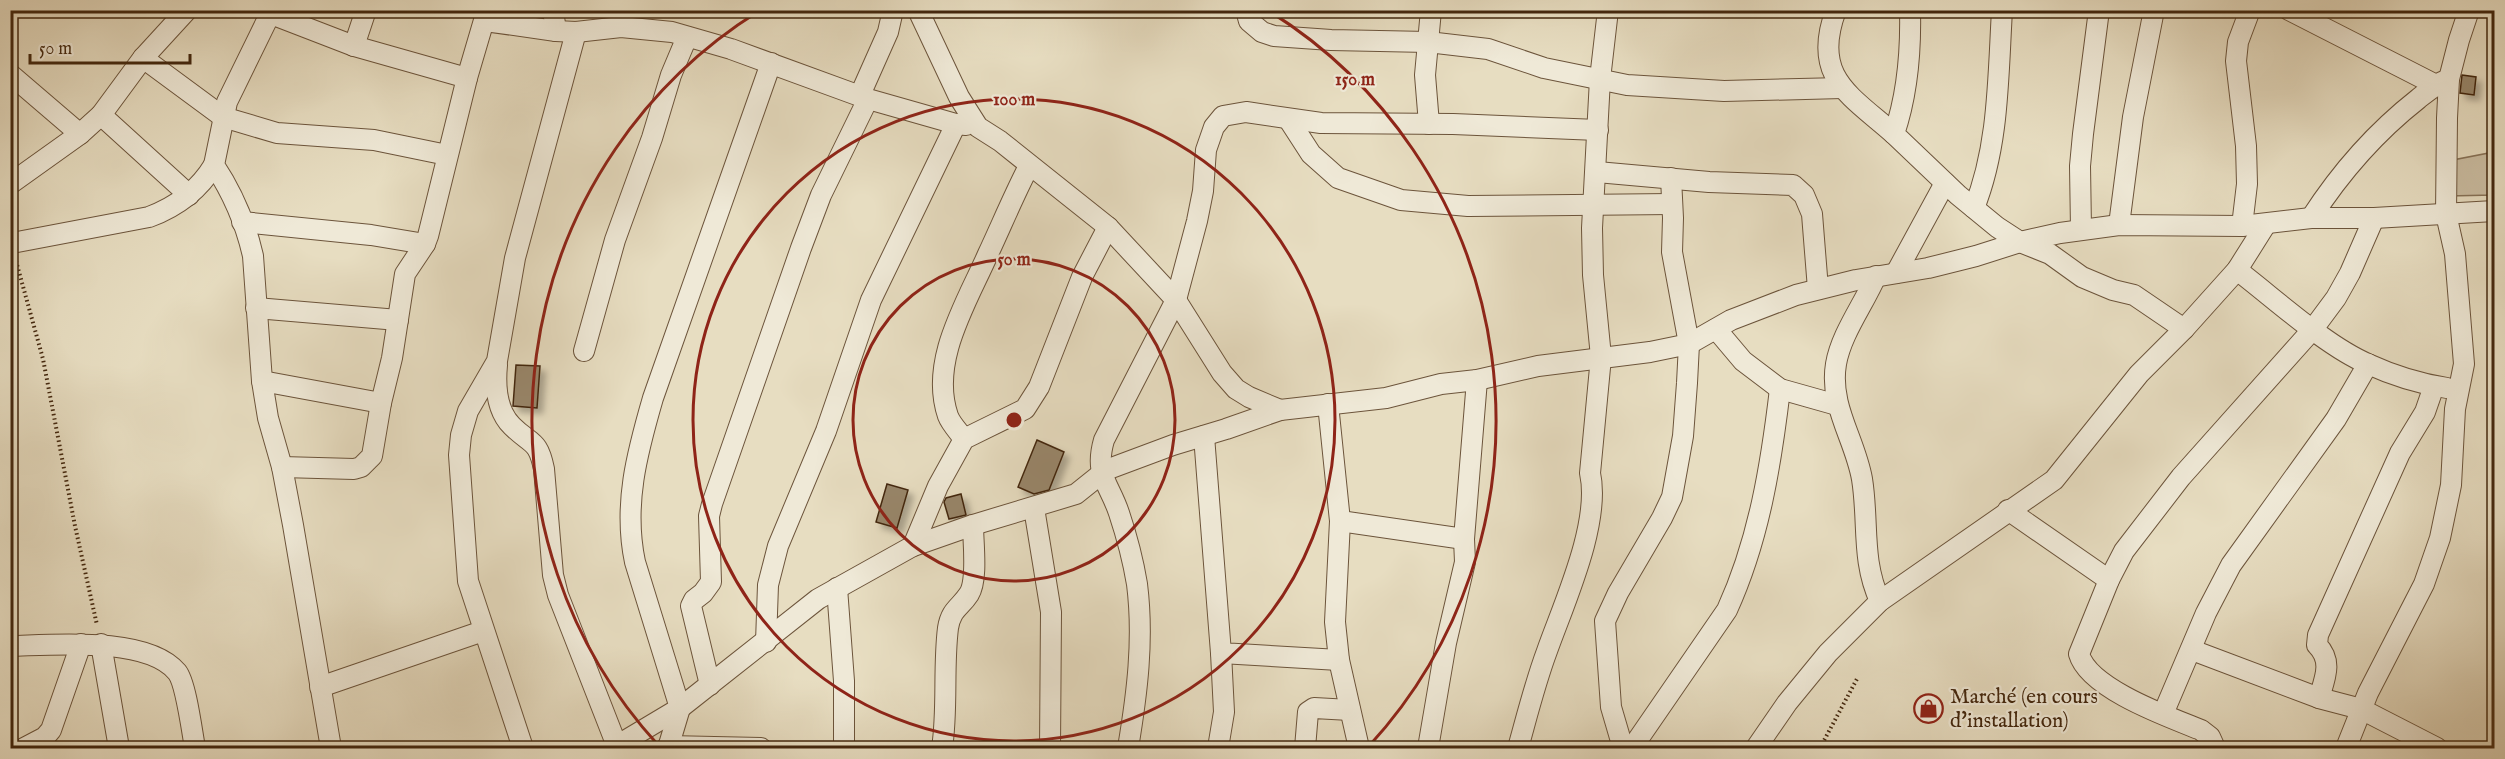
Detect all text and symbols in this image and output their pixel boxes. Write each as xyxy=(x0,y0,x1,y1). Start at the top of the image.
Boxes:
scale bar xyxy=(30,27,190,65)
text: 50 m xyxy=(39,38,72,61)
text: 150 m xyxy=(1335,69,1375,92)
text: 100 m xyxy=(993,89,1035,112)
text: 50 m xyxy=(997,249,1031,272)
centre of rings xyxy=(1004,410,1024,430)
place label: Marché (en cours d'installation) xyxy=(1950,684,2098,735)
shop icon: Marché (en cours d'installation) xyxy=(1913,692,1945,724)

